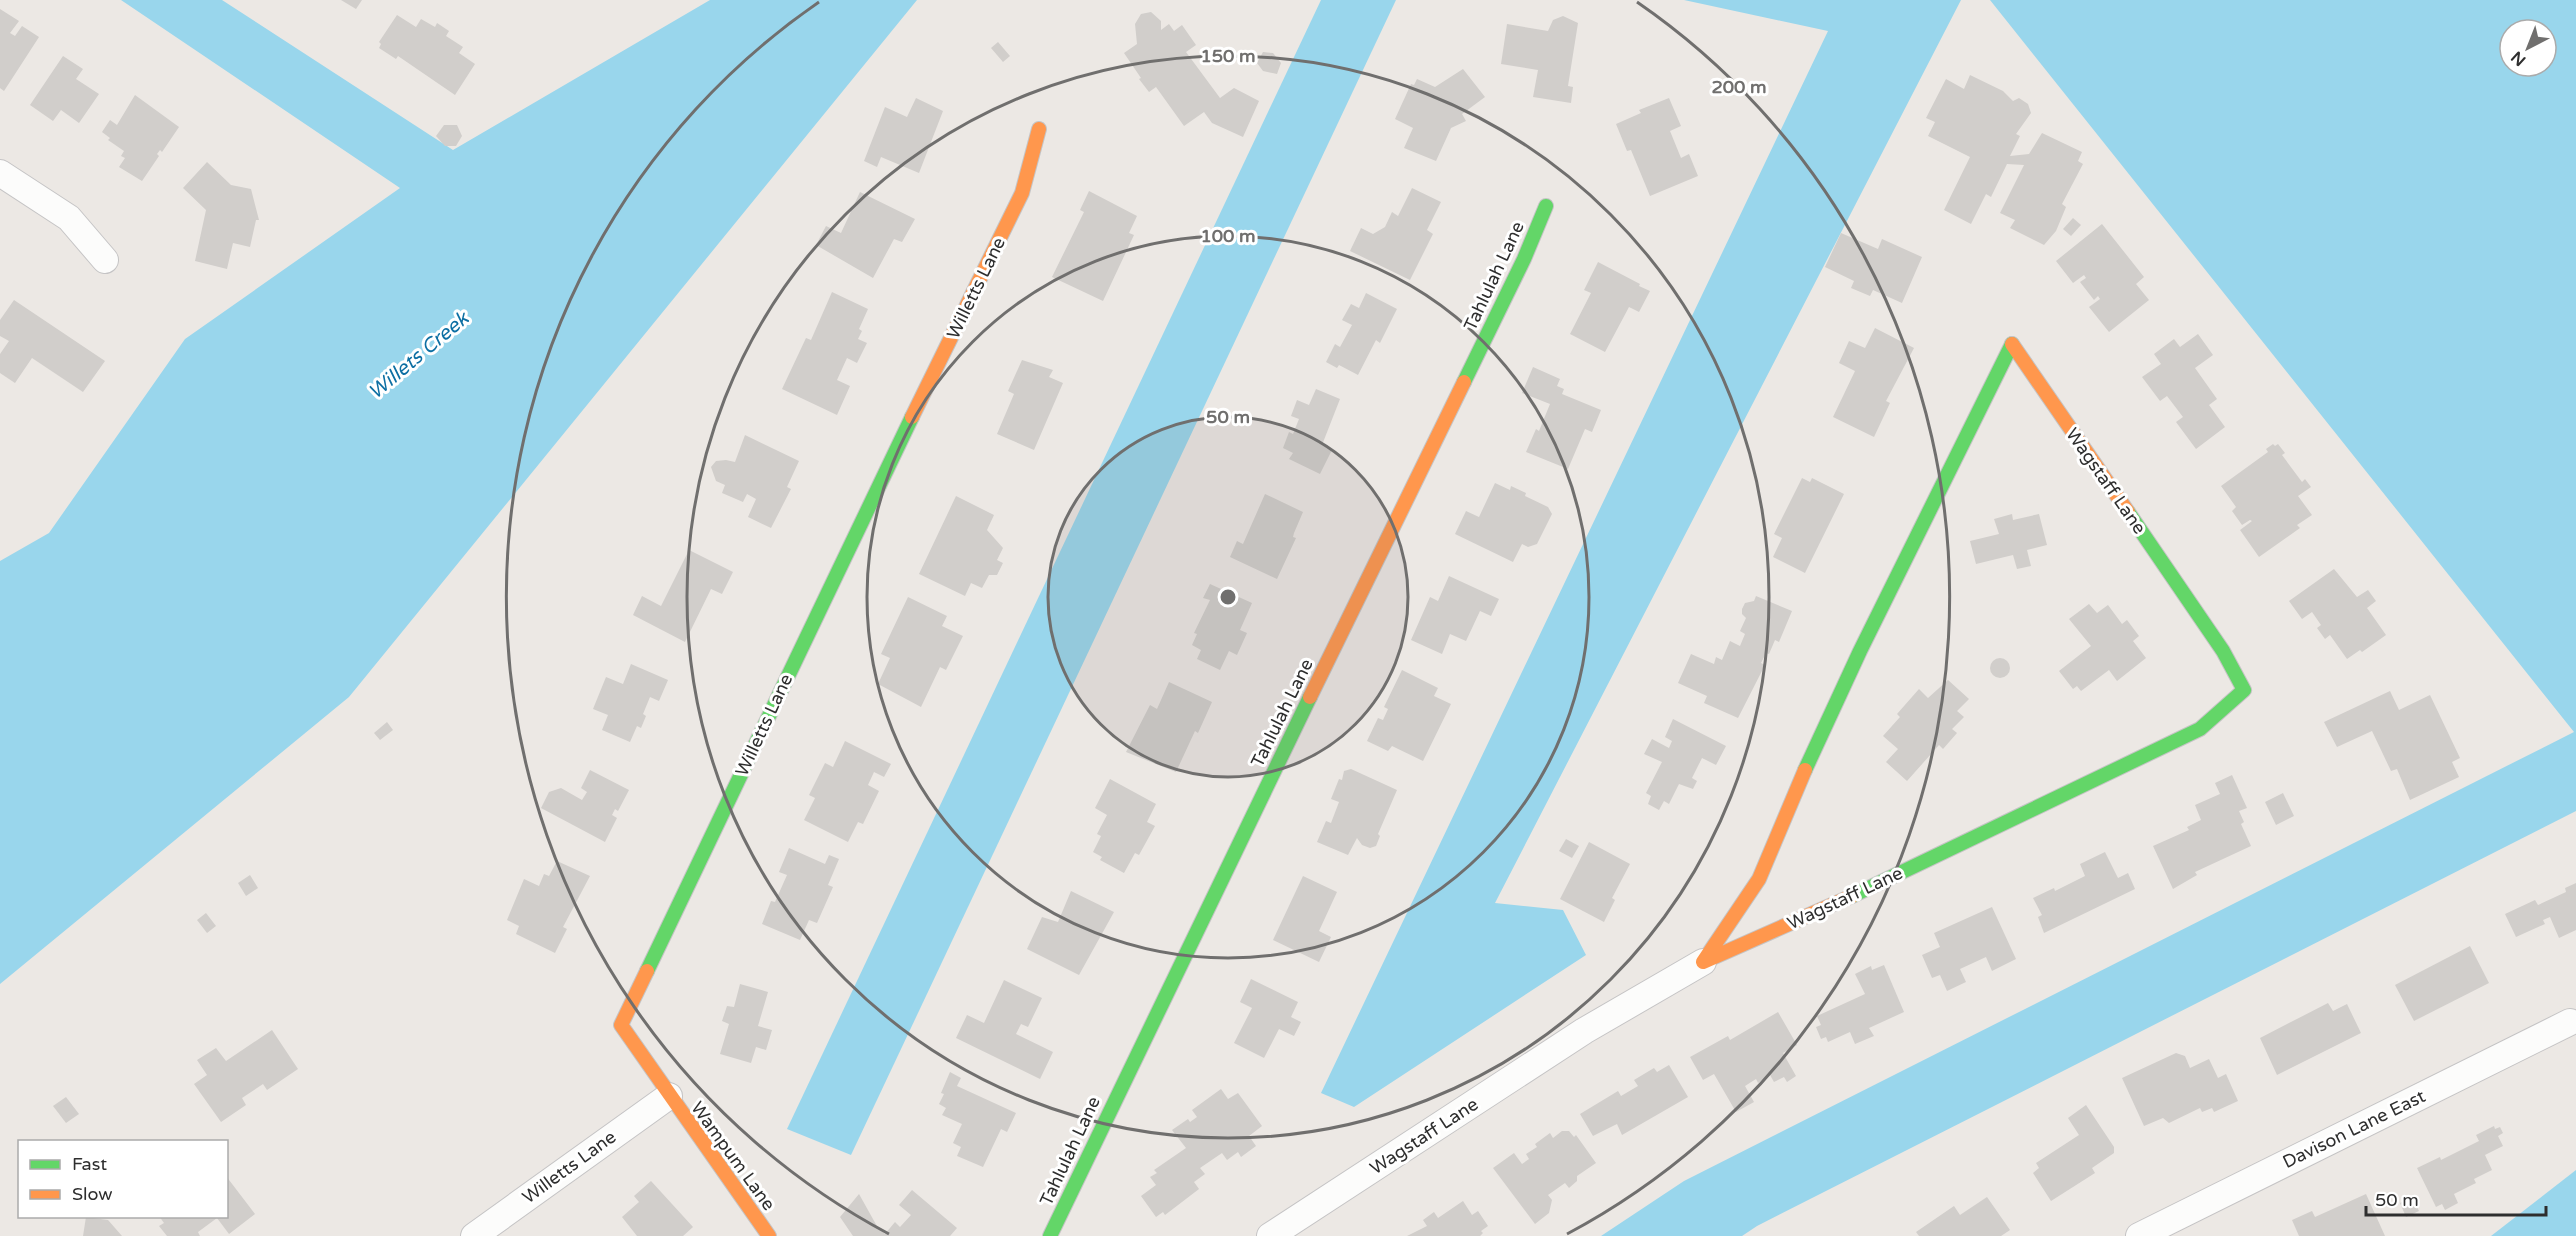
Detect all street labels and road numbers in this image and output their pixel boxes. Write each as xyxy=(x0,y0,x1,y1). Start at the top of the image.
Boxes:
street label: Tahlulah Lane xyxy=(1459,218,1529,334)
street label: Willetts Lane xyxy=(942,234,1010,342)
street label: Wagstaff Lane xyxy=(2061,424,2151,538)
street label: Tahlulah Lane xyxy=(1246,655,1318,771)
street label: Willetts Lane xyxy=(731,670,797,780)
street label: Wagstaff Lane xyxy=(1784,862,1906,934)
street label: Davison Lane East xyxy=(2279,1085,2429,1173)
street label: Tahlulah Lane xyxy=(1035,1093,1105,1209)
street label: Wagstaff Lane xyxy=(1366,1093,1482,1179)
street label: Wampum Lane xyxy=(686,1097,780,1215)
street label: Willetts Lane xyxy=(518,1126,620,1208)

